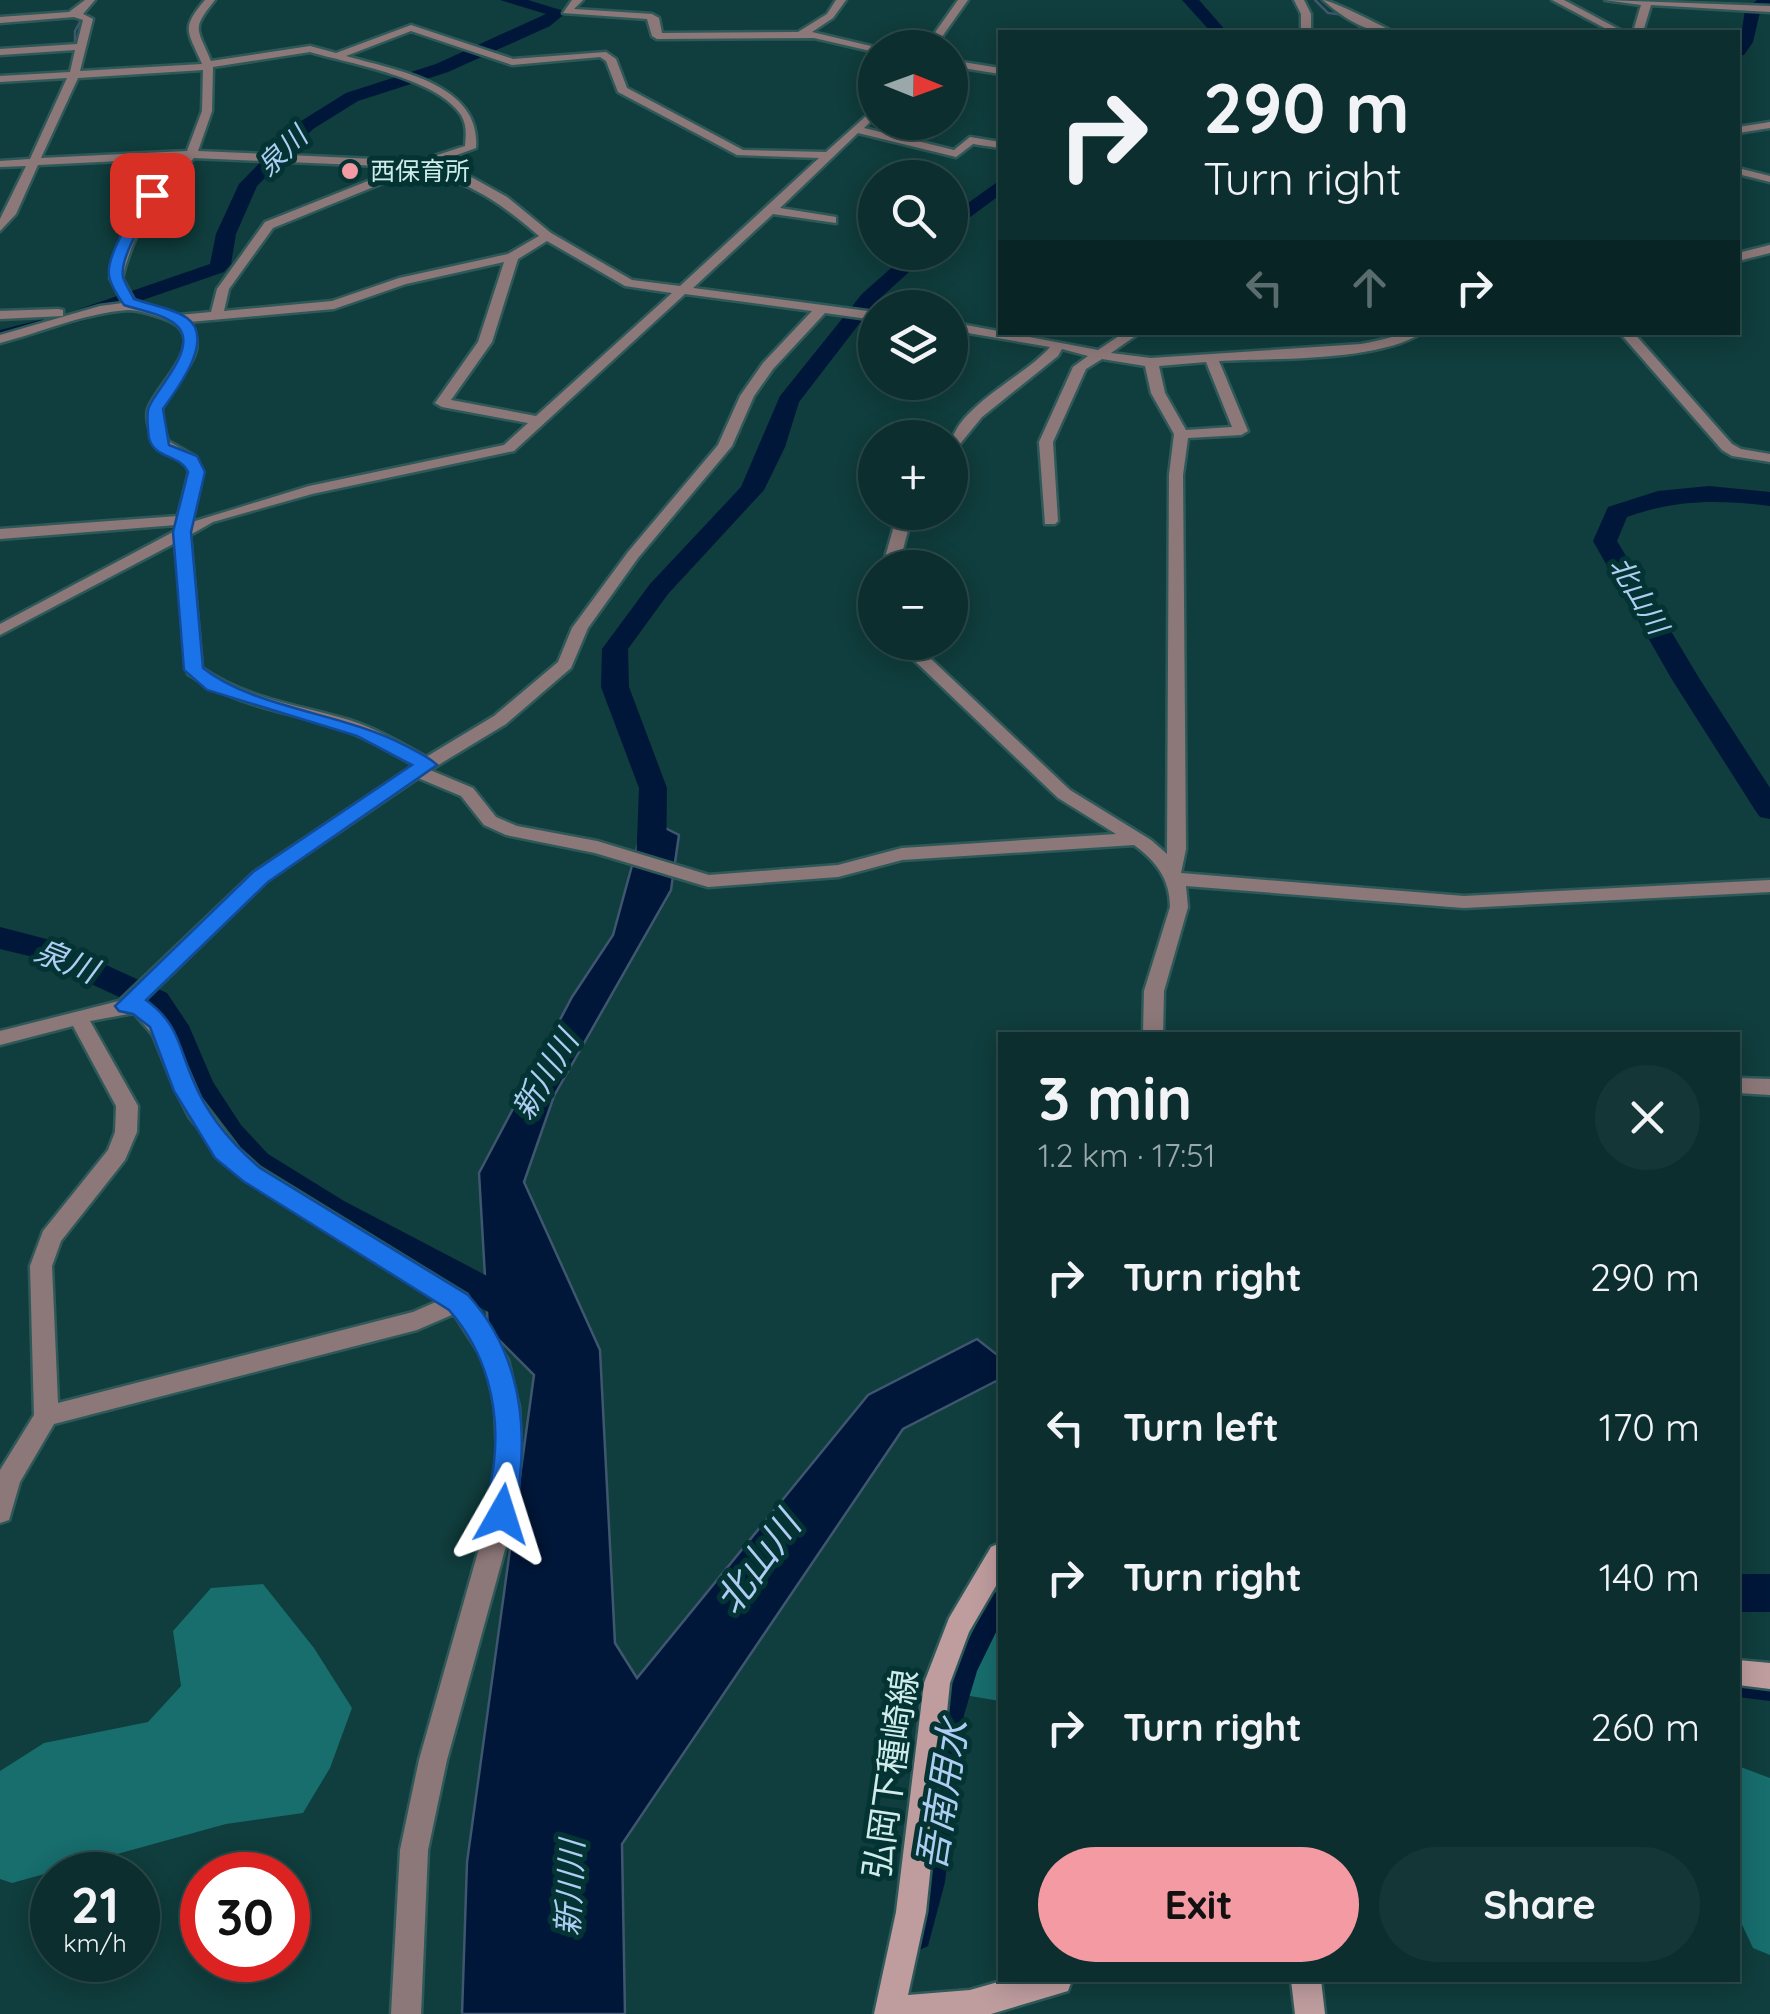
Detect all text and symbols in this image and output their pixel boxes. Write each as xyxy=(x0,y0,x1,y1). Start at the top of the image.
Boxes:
north arrow xyxy=(858,30,968,140)
map controls xyxy=(858,30,968,660)
text: 290 m xyxy=(1203,63,1410,151)
icon: right xyxy=(1038,70,1168,200)
water label: 泉川 xyxy=(249,117,316,183)
text: Turn right xyxy=(1203,150,1402,206)
pin xyxy=(110,153,195,238)
place label: 西保育所 xyxy=(370,155,470,186)
marker: 西保育所 xyxy=(339,160,361,182)
button: search xyxy=(858,160,968,270)
icon: arrive xyxy=(125,168,180,223)
icon: left xyxy=(1237,260,1292,315)
icon: ahead xyxy=(1342,260,1397,315)
icon: right xyxy=(1447,260,1502,315)
button: layers xyxy=(858,290,968,400)
button: + xyxy=(858,420,968,530)
button: − xyxy=(858,550,968,660)
water label: 北山川 xyxy=(1603,550,1678,642)
water label: 泉川 xyxy=(29,930,106,992)
water label: 新川川 xyxy=(502,1020,588,1126)
text: 3 min xyxy=(1038,1060,1192,1135)
button: close xyxy=(1595,1065,1700,1170)
text: 1.2 km · 17:51 xyxy=(1038,1135,1216,1175)
icon: right xyxy=(1038,1250,1093,1305)
text: Turn right xyxy=(1123,1253,1302,1301)
text: 290 m xyxy=(1590,1253,1700,1301)
icon: left xyxy=(1038,1400,1093,1455)
text: Turn left xyxy=(1123,1403,1279,1451)
text: 170 m xyxy=(1599,1403,1700,1451)
position arrow xyxy=(450,1462,554,1566)
water label: 北山川 xyxy=(704,1499,812,1623)
icon: right xyxy=(1038,1550,1093,1605)
text: Turn right xyxy=(1123,1553,1302,1601)
text: 140 m xyxy=(1599,1553,1700,1601)
street label: 弘岡下種崎線 xyxy=(854,1667,926,1881)
icon: right xyxy=(1038,1700,1093,1755)
text: Turn right xyxy=(1123,1703,1302,1751)
text: 260 m xyxy=(1591,1703,1700,1751)
water label: 吾南用水 xyxy=(906,1712,978,1874)
water label: 新川川 xyxy=(547,1836,592,1937)
button: Exit xyxy=(1038,1847,1359,1962)
button: Share xyxy=(1379,1847,1700,1962)
speed limit sign: 30 xyxy=(180,1852,310,1982)
text: 21 xyxy=(71,1873,119,1936)
text: km/h xyxy=(63,1927,127,1958)

